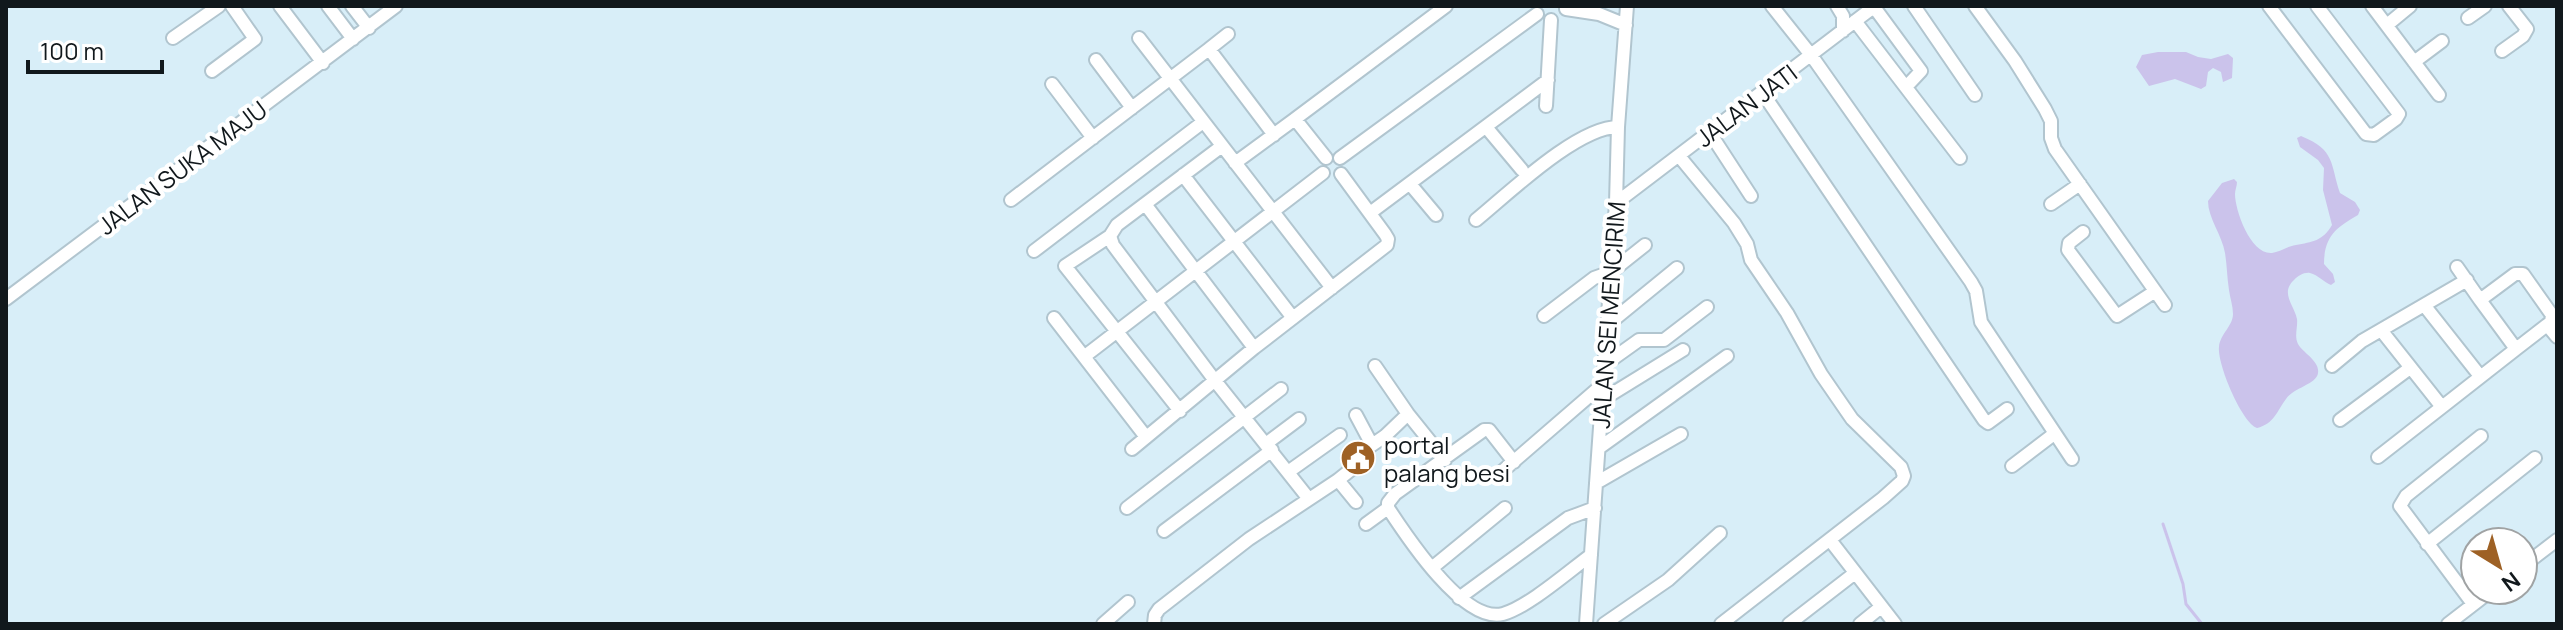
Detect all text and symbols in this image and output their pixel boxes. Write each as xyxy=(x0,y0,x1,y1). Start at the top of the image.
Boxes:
scale bar xyxy=(28,24,162,74)
text: 100 m xyxy=(40,34,104,67)
street label: JALAN JATI xyxy=(1689,56,1803,154)
street label: JALAN SUKA MAJU xyxy=(91,93,273,241)
street label: JALAN SEI MENCIRIM xyxy=(1584,200,1632,430)
place label: portal palang besi xyxy=(1384,428,1510,489)
public building icon: portal palang besi xyxy=(1339,439,1377,477)
north arrow xyxy=(2459,526,2539,606)
text: N xyxy=(2496,565,2526,599)

